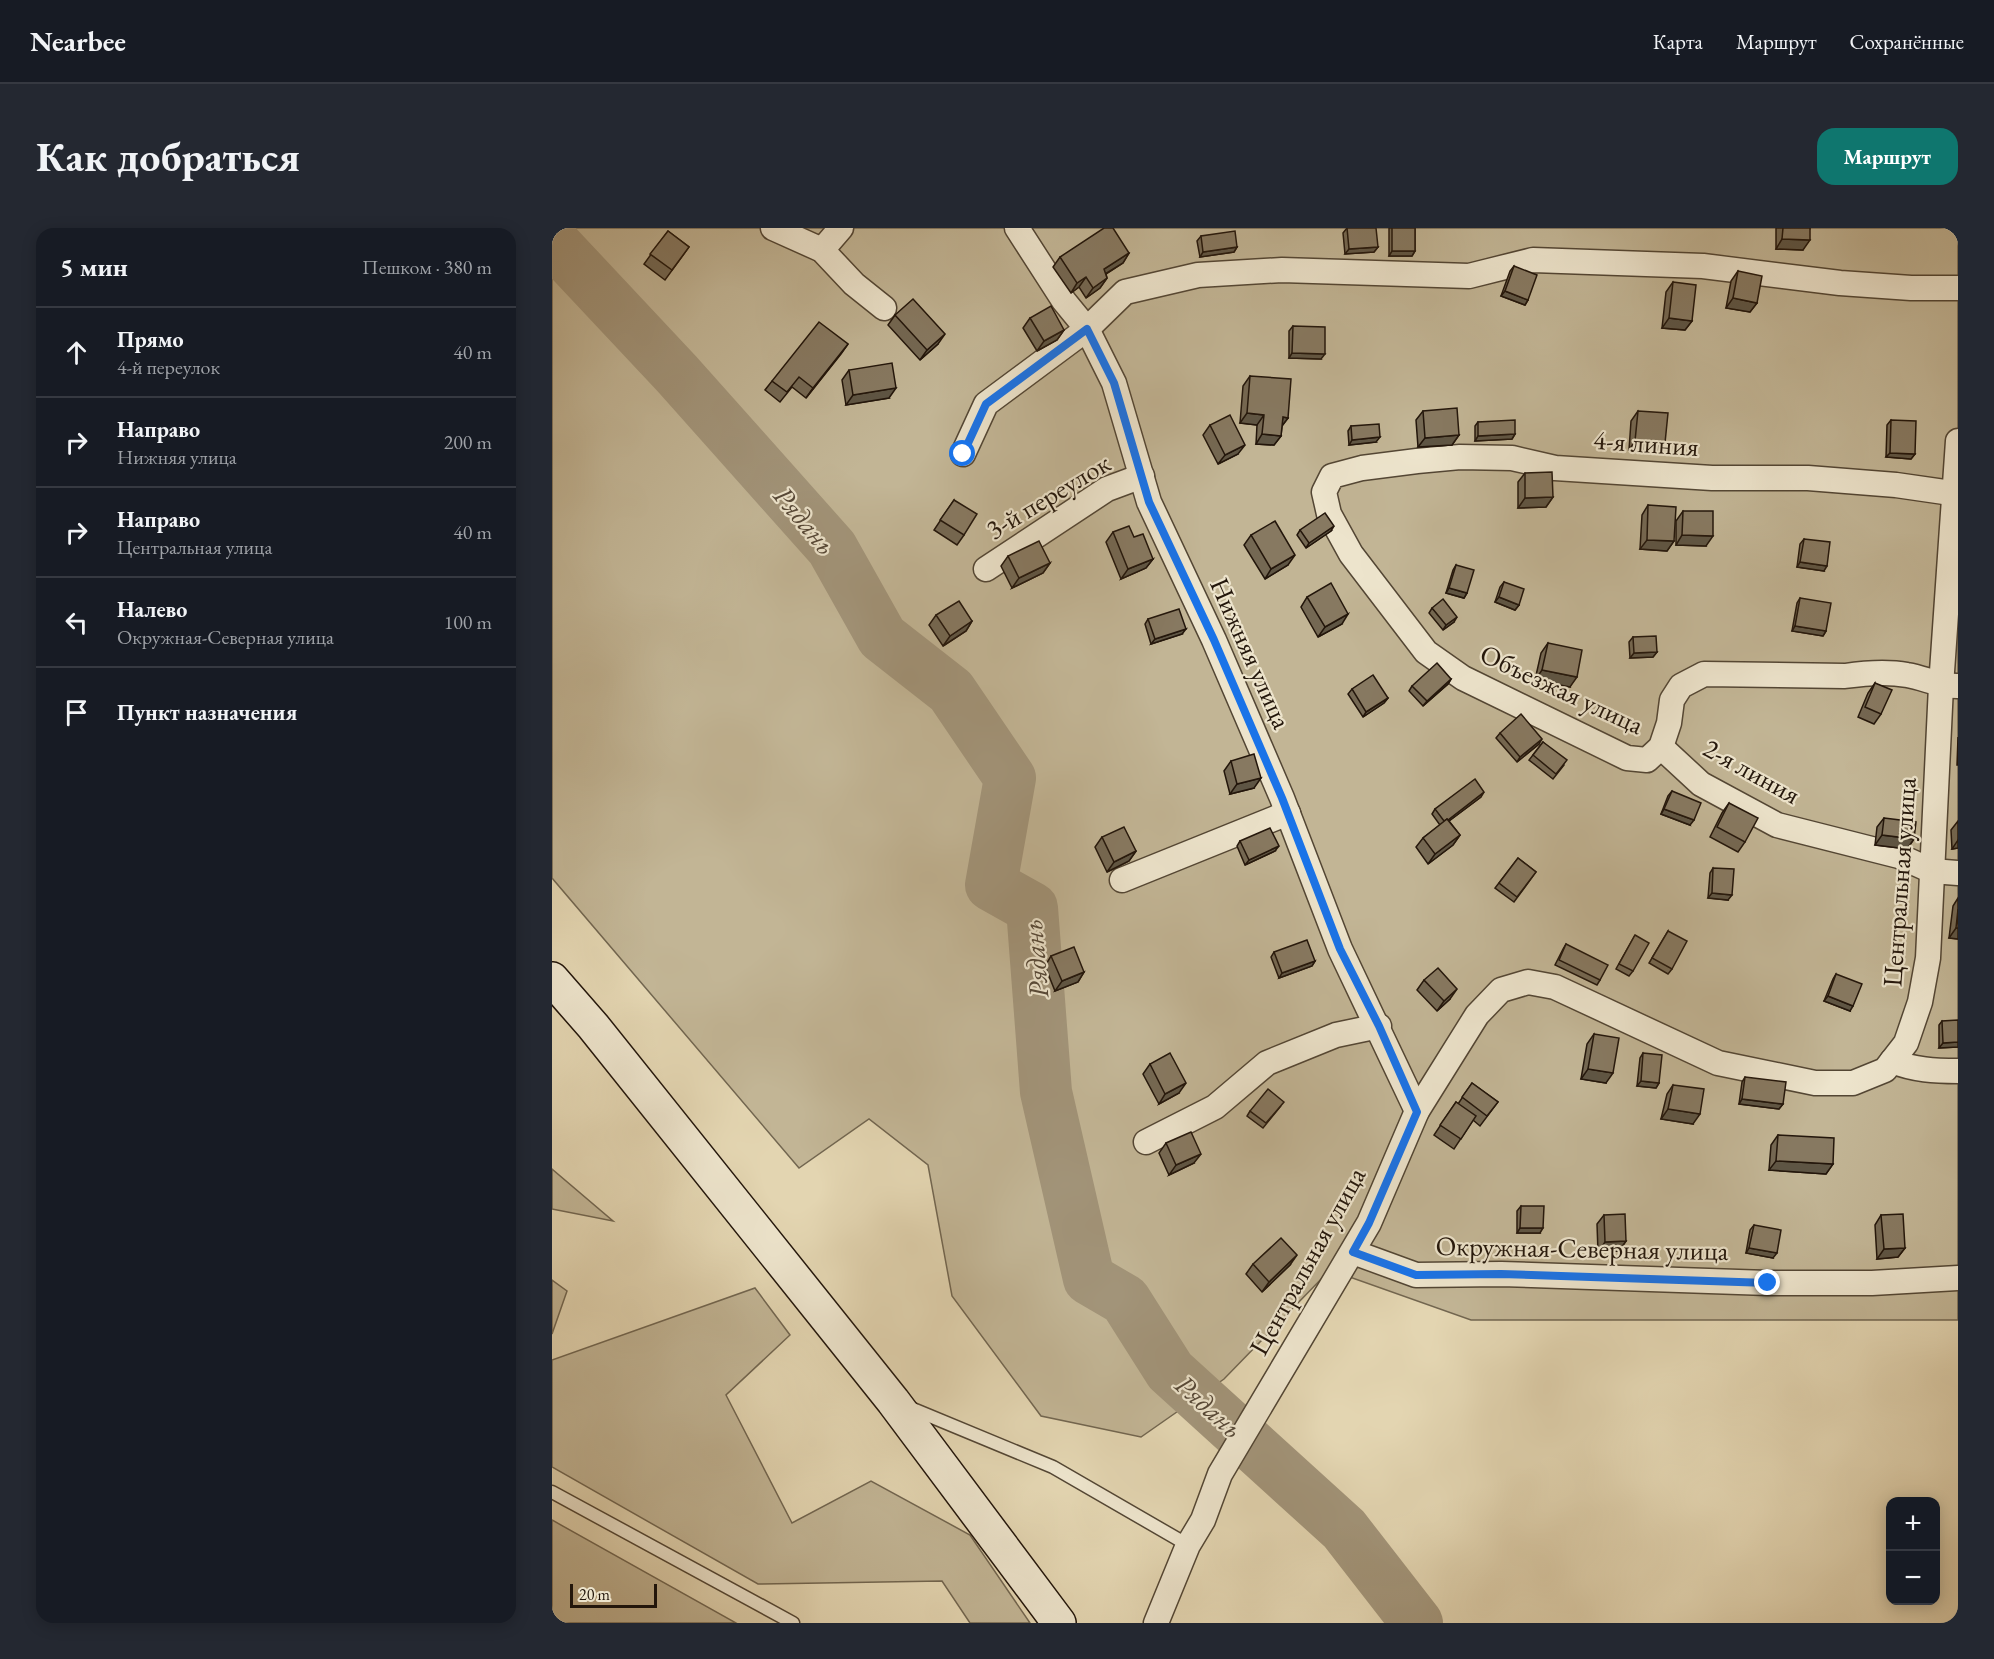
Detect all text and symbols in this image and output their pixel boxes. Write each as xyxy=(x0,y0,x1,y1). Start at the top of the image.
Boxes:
text: Nearbee xyxy=(30,23,126,59)
text: Карта xyxy=(1653,28,1703,55)
text: Маршрут xyxy=(1736,28,1817,55)
text: Сохранённые xyxy=(1850,28,1964,55)
button: Маршрут xyxy=(1817,128,1958,185)
text: Как добраться xyxy=(36,129,300,184)
text: 5 мин xyxy=(60,250,128,284)
text: Пешком · 380 m xyxy=(362,254,492,280)
text: Прямо xyxy=(117,325,184,354)
icon: ahead xyxy=(60,336,93,369)
text: 40 m xyxy=(453,339,492,365)
text: 4-й переулок xyxy=(117,354,220,380)
text: Направо xyxy=(117,415,200,444)
street label: 4-я линия xyxy=(1592,422,1700,464)
icon: right xyxy=(60,426,93,459)
text: 200 m xyxy=(444,429,492,455)
route start xyxy=(949,440,975,466)
text: Нижняя улица xyxy=(117,444,237,470)
street label: 3-й переулок xyxy=(979,445,1117,547)
water label: Рядань xyxy=(766,478,844,562)
text: Направо xyxy=(117,505,200,534)
icon: right xyxy=(60,516,93,549)
text: 40 m xyxy=(453,519,492,545)
text: Центральная улица xyxy=(117,534,272,560)
street label: Нижняя улица xyxy=(1202,572,1300,734)
text: Налево xyxy=(117,595,187,624)
icon: left xyxy=(60,606,93,639)
text: 100 m xyxy=(444,609,492,635)
text: Окружная-Северная улица xyxy=(117,624,334,650)
street label: Объезжая улица xyxy=(1475,636,1650,742)
icon: arrive xyxy=(60,696,93,729)
text: Пункт назначения xyxy=(117,698,297,727)
street label: 2-я линия xyxy=(1697,730,1807,812)
street label: Центральная улица xyxy=(1874,776,1924,988)
water label: Рядань xyxy=(1014,918,1056,1000)
street label: Центральная улица xyxy=(1241,1161,1373,1361)
street label: Окружная-Северная улица xyxy=(1435,1228,1729,1268)
route end xyxy=(1754,1269,1780,1295)
water label: Рядань xyxy=(1168,1366,1250,1446)
map controls xyxy=(1886,1497,1940,1605)
button: + xyxy=(1886,1497,1940,1551)
button: − xyxy=(1886,1551,1940,1605)
scale bar xyxy=(570,1581,657,1608)
text: 20 m xyxy=(579,1584,610,1605)

